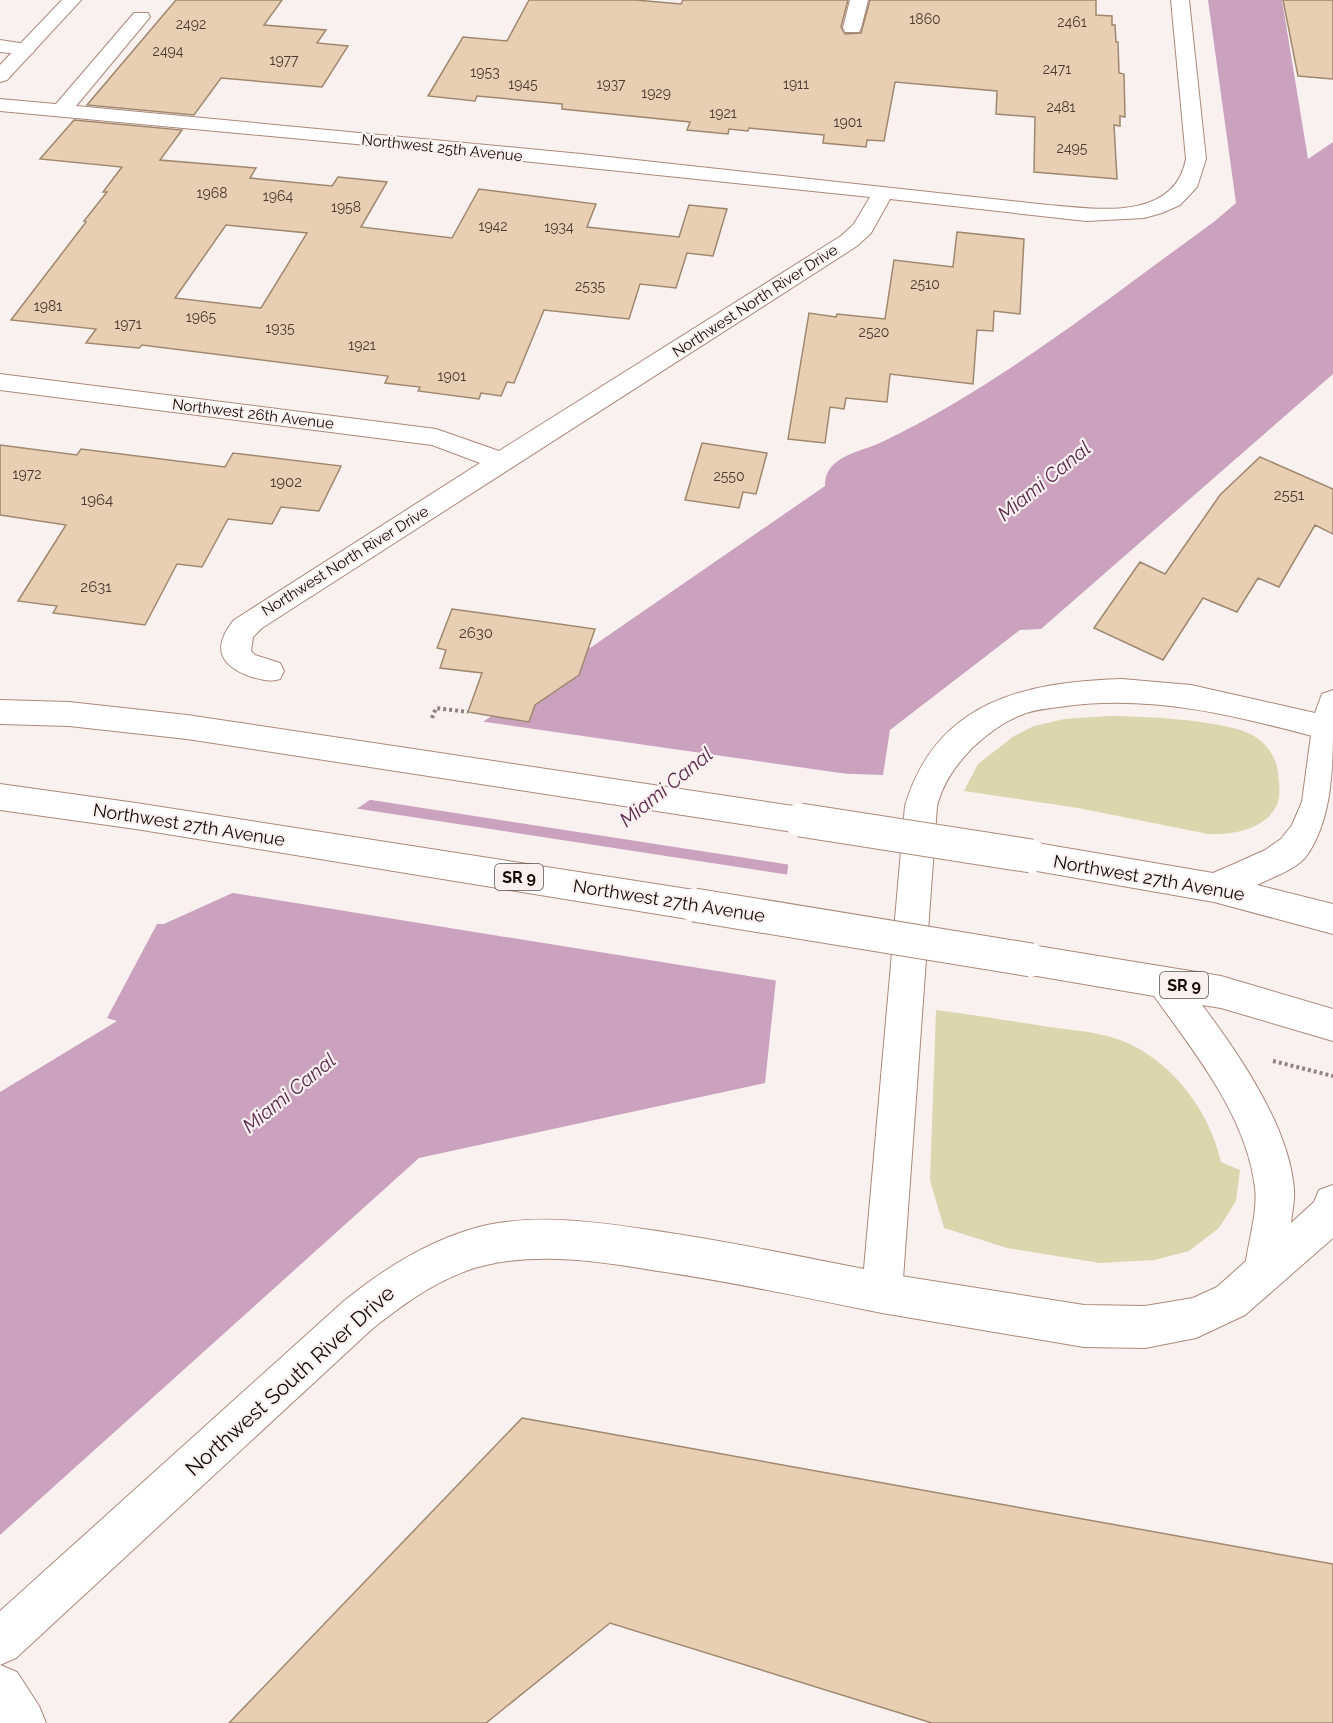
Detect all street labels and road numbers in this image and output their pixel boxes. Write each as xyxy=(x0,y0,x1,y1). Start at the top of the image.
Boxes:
street label: Northwest 25th Avenue xyxy=(361,131,524,165)
street label: Northwest North River Drive xyxy=(669,241,841,361)
street label: Northwest 26th Avenue xyxy=(171,395,335,433)
street label: Northwest North River Drive xyxy=(258,502,432,620)
street label: Northwest 27th Avenue xyxy=(92,799,287,850)
street label: Northwest 27th Avenue xyxy=(1052,850,1247,905)
road number: SR 9 xyxy=(495,864,543,890)
street label: Northwest 27th Avenue xyxy=(572,875,767,926)
road number: SR 9 xyxy=(1160,972,1208,998)
street label: Northwest South River Drive xyxy=(180,1280,399,1481)

